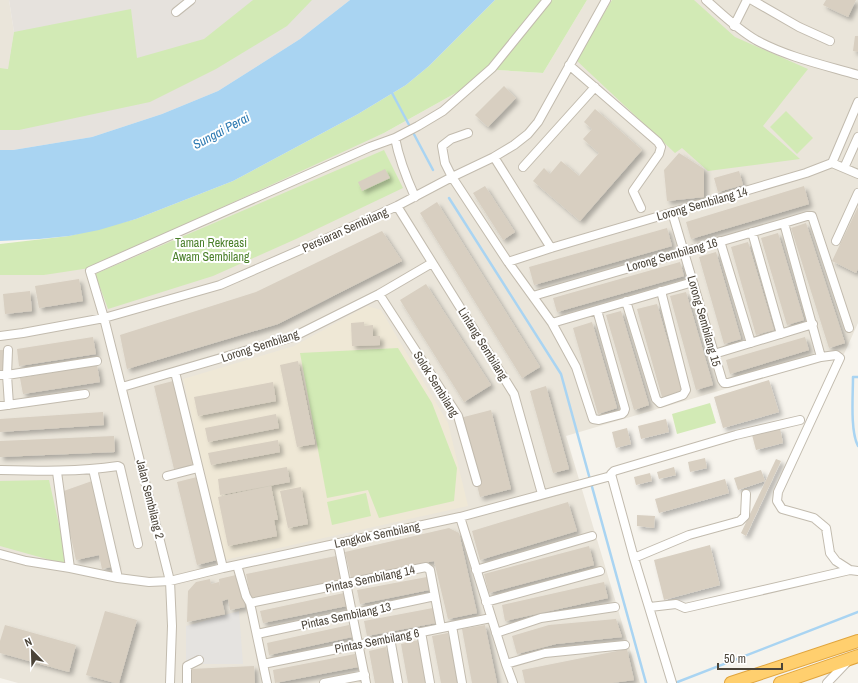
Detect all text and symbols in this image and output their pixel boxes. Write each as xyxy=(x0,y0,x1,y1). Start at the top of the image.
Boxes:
water label: Sungai Perai xyxy=(190,109,252,153)
street label: Lorong Sembilang 14 xyxy=(655,183,750,225)
street label: Persiaran Sembilang xyxy=(300,204,391,256)
street label: Lorong Sembilang 16 xyxy=(625,234,719,276)
park label: Taman Rekreasi Awam Sembilang xyxy=(172,235,250,265)
street label: Lorong Sembilang 15 xyxy=(683,274,725,369)
street label: Lintang Sembilang xyxy=(454,305,512,384)
street label: Lorong Sembilang xyxy=(219,326,301,366)
street label: Solok Sembilang xyxy=(410,348,463,420)
street label: Jalan Sembilang 2 xyxy=(132,458,168,540)
street label: Lengkok Sembilang xyxy=(333,518,422,552)
street label: Pintas Sembilang 14 xyxy=(324,562,417,596)
street label: Pintas Sembilang 13 xyxy=(300,599,392,633)
street label: Pintas Sembilang 6 xyxy=(333,625,421,657)
north arrow xyxy=(12,631,52,671)
text: N xyxy=(22,634,34,650)
scale bar xyxy=(718,645,782,671)
text: 50 m xyxy=(724,651,746,667)

